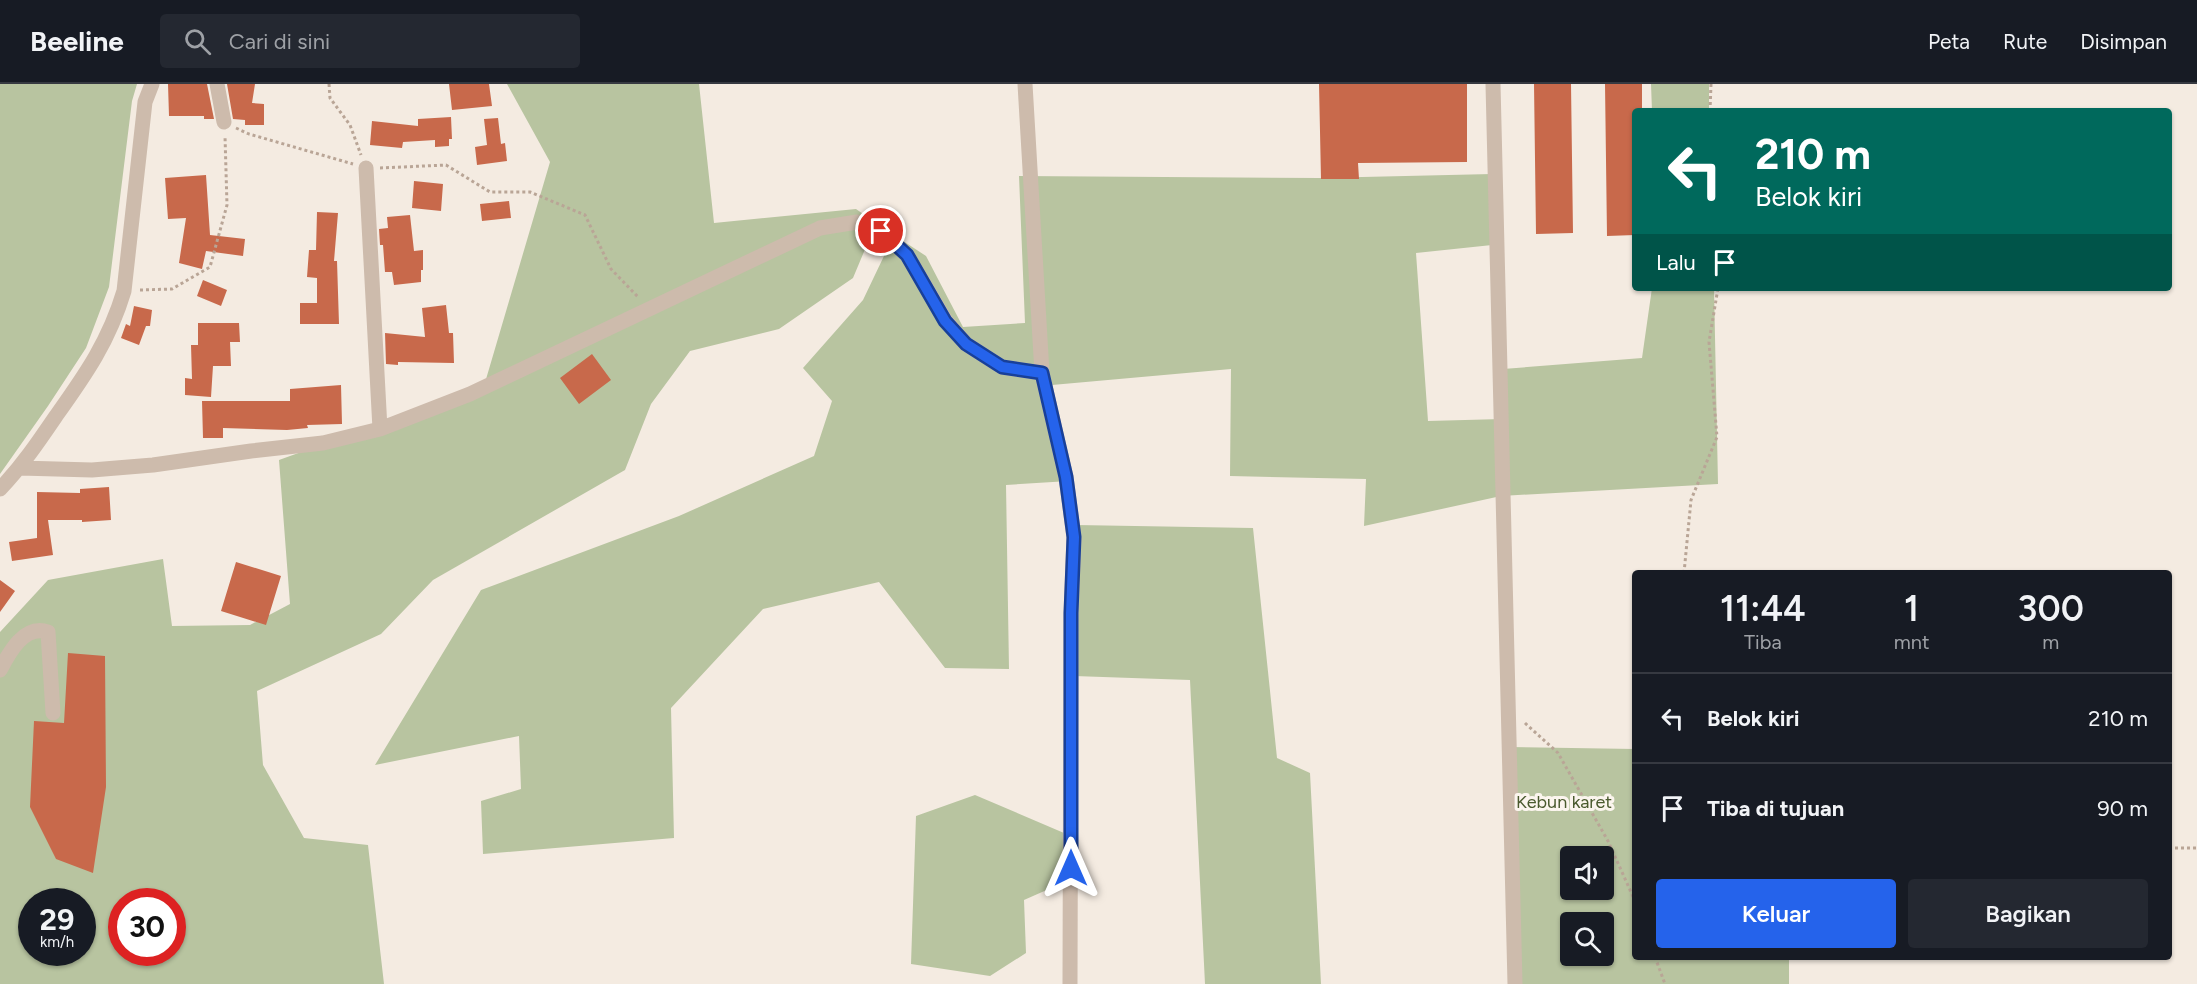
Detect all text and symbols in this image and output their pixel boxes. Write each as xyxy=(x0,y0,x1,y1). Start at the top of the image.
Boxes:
search box xyxy=(160,14,580,68)
text: Beeline xyxy=(30,24,124,58)
icon: search xyxy=(181,25,214,58)
text: Cari di sini xyxy=(229,28,330,55)
text: Peta xyxy=(1928,29,1970,54)
text: Rute xyxy=(2003,29,2047,54)
text: Disimpan xyxy=(2080,29,2167,54)
text: 210 m xyxy=(1755,129,1871,180)
icon: left xyxy=(1656,132,1734,210)
text: Belok kiri xyxy=(1755,180,1862,213)
pin xyxy=(855,205,906,256)
icon: arrive xyxy=(864,214,897,247)
icon: arrive xyxy=(1708,246,1741,279)
text: Lalu xyxy=(1656,249,1696,276)
text: 11:44 xyxy=(1720,587,1806,630)
text: 1 xyxy=(1904,587,1919,630)
text: 300 xyxy=(2018,587,2084,630)
text: Tiba xyxy=(1744,630,1782,654)
text: mnt xyxy=(1894,630,1929,654)
text: m xyxy=(2042,630,2059,654)
icon: left xyxy=(1656,702,1689,735)
text: Belok kiri xyxy=(1707,705,1800,732)
text: 210 m xyxy=(2088,705,2148,732)
park label: Kebun karet xyxy=(1516,791,1612,813)
icon: arrive xyxy=(1656,792,1689,825)
text: Tiba di tujuan xyxy=(1707,795,1844,822)
text: 90 m xyxy=(2097,795,2148,822)
position arrow xyxy=(1039,836,1103,900)
map controls xyxy=(1560,846,1614,966)
button: sound xyxy=(1560,846,1614,900)
button: Keluar xyxy=(1656,879,1896,948)
button: Bagikan xyxy=(1908,879,2148,948)
speed limit sign: 30 xyxy=(108,888,186,966)
text: 29 xyxy=(40,901,74,938)
button: search xyxy=(1560,912,1614,966)
text: km/h xyxy=(40,933,74,951)

